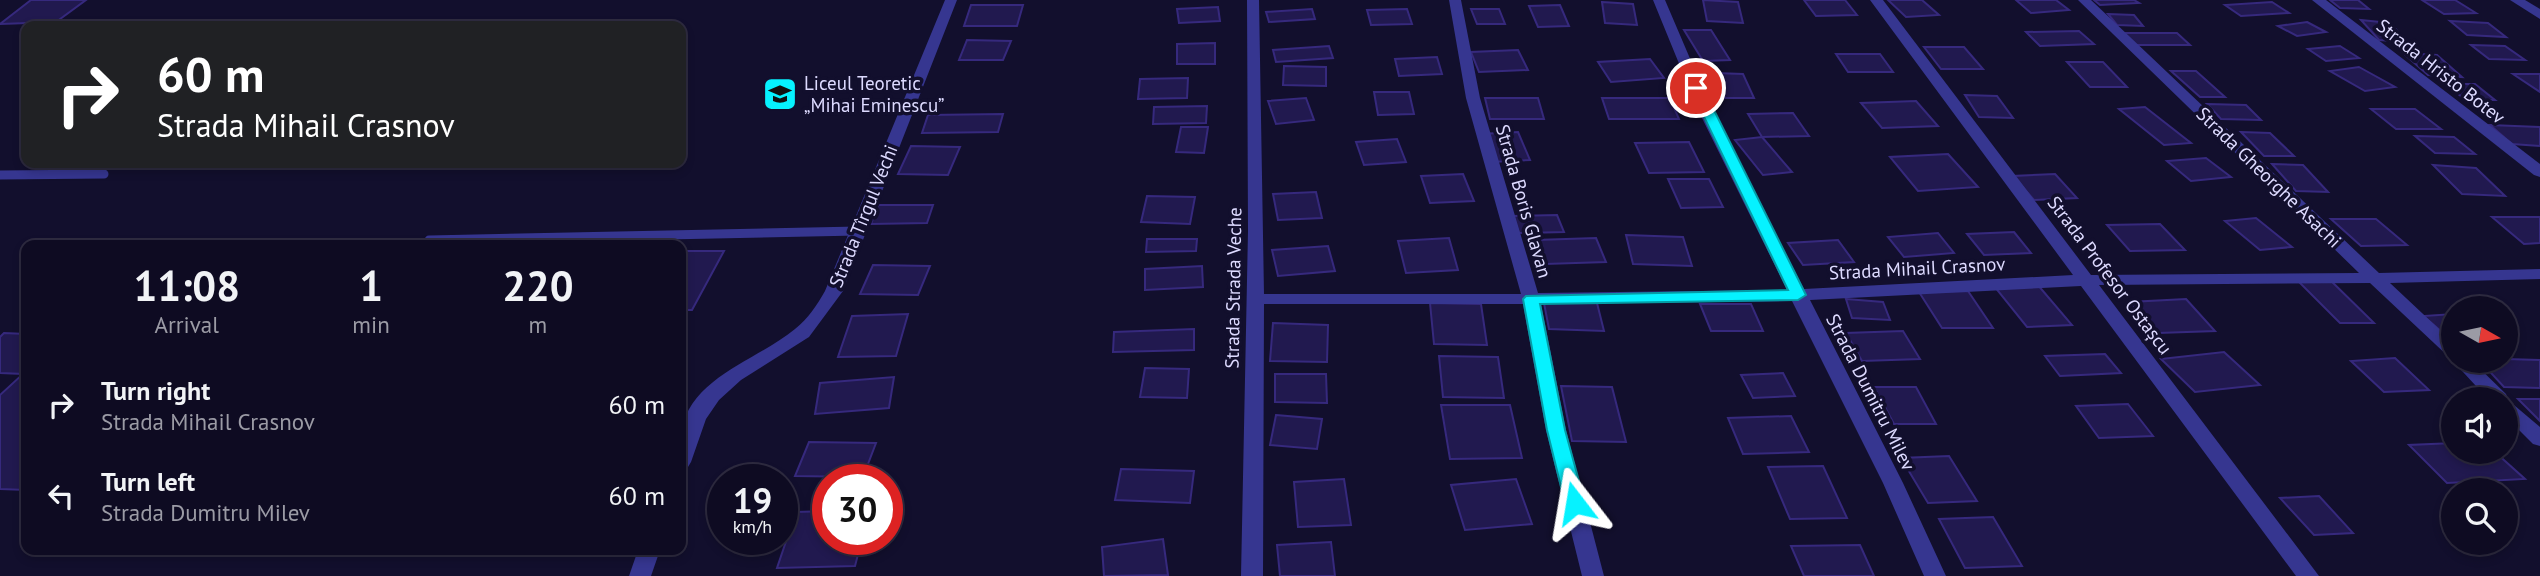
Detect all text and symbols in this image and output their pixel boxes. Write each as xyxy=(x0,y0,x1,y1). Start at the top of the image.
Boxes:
street label: Strada Hristo Botev xyxy=(2372,13,2510,129)
text: 60 m xyxy=(157,42,264,106)
icon: right xyxy=(42,49,133,140)
pin xyxy=(1666,58,1726,118)
icon: arrive xyxy=(1677,69,1715,107)
place label: Liceul Teoretic „Mihai Eminescu” xyxy=(804,71,945,117)
school or university icon: Liceul Teoretic „Mihai Eminescu” xyxy=(761,75,799,113)
street label: Strada Gheorghe Asachi xyxy=(2191,101,2347,253)
text: Strada Mihail Crasnov xyxy=(157,104,455,146)
street label: Strada Boris Glavan xyxy=(1491,121,1557,281)
street label: Strada Tîrgul Vechi xyxy=(823,141,903,291)
street label: Strada Profesor Ostașcu xyxy=(2043,191,2177,359)
street label: Strada Strada Veche xyxy=(1220,207,1246,369)
street label: Strada Mihail Crasnov xyxy=(1828,251,2006,285)
text: 11:08 xyxy=(133,258,240,313)
text: 1 xyxy=(359,258,383,313)
text: 220 xyxy=(502,258,574,313)
north arrow xyxy=(2441,296,2518,373)
map controls xyxy=(2441,296,2518,555)
text: Arrival xyxy=(154,310,219,339)
text: min xyxy=(352,310,390,339)
text: m xyxy=(529,310,547,339)
street label: Strada Dumitru Milev xyxy=(1821,310,1921,474)
text: Turn right xyxy=(101,374,210,407)
icon: right xyxy=(42,386,80,424)
button: sound xyxy=(2441,387,2518,464)
text: 60 m xyxy=(609,388,665,421)
text: Strada Mihail Crasnov xyxy=(101,407,315,436)
speed limit sign: 30 xyxy=(812,464,903,555)
text: Turn left xyxy=(101,465,195,498)
position arrow xyxy=(1538,466,1612,540)
icon: left xyxy=(42,477,80,515)
text: 19 xyxy=(733,477,772,523)
button: search xyxy=(2441,478,2518,555)
text: 60 m xyxy=(609,479,665,512)
text: Strada Dumitru Milev xyxy=(101,498,310,527)
text: km/h xyxy=(733,515,772,538)

